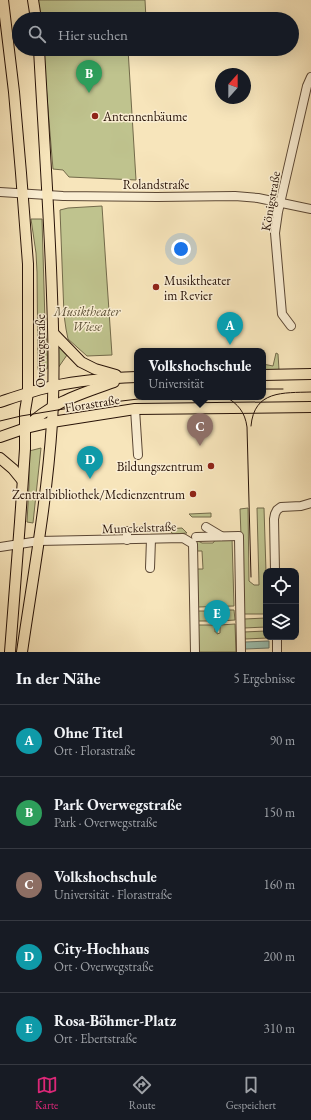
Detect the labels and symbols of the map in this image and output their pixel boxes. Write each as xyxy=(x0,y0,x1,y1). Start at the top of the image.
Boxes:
pin: B xyxy=(76,60,102,93)
north arrow xyxy=(215,68,251,104)
place label: Antennenbäume xyxy=(102,108,187,125)
marker: Antennenbäume xyxy=(90,111,100,121)
street label: Königstraße xyxy=(257,170,284,232)
street label: Rolandstraße xyxy=(123,176,189,193)
your location xyxy=(171,239,191,259)
place label: Musiktheater im Revier xyxy=(164,272,231,304)
marker: Musiktheater im Revier xyxy=(151,282,161,292)
park label: Musiktheater Wiese xyxy=(53,303,121,335)
pin: A xyxy=(217,312,243,345)
street label: Overwegstraße xyxy=(32,314,49,388)
street label: Florastraße xyxy=(63,391,121,416)
pin: C xyxy=(187,413,213,446)
pin: D xyxy=(77,446,103,479)
place label: Bildungszentrum xyxy=(117,458,203,475)
marker: Bildungszentrum xyxy=(206,461,216,471)
place label: Zentralbibliothek/Medienzentrum xyxy=(12,486,185,503)
marker: Zentralbibliothek/Medienzentrum xyxy=(188,489,198,499)
street label: Munckelstraße xyxy=(102,518,177,537)
pin: E xyxy=(204,600,230,633)

